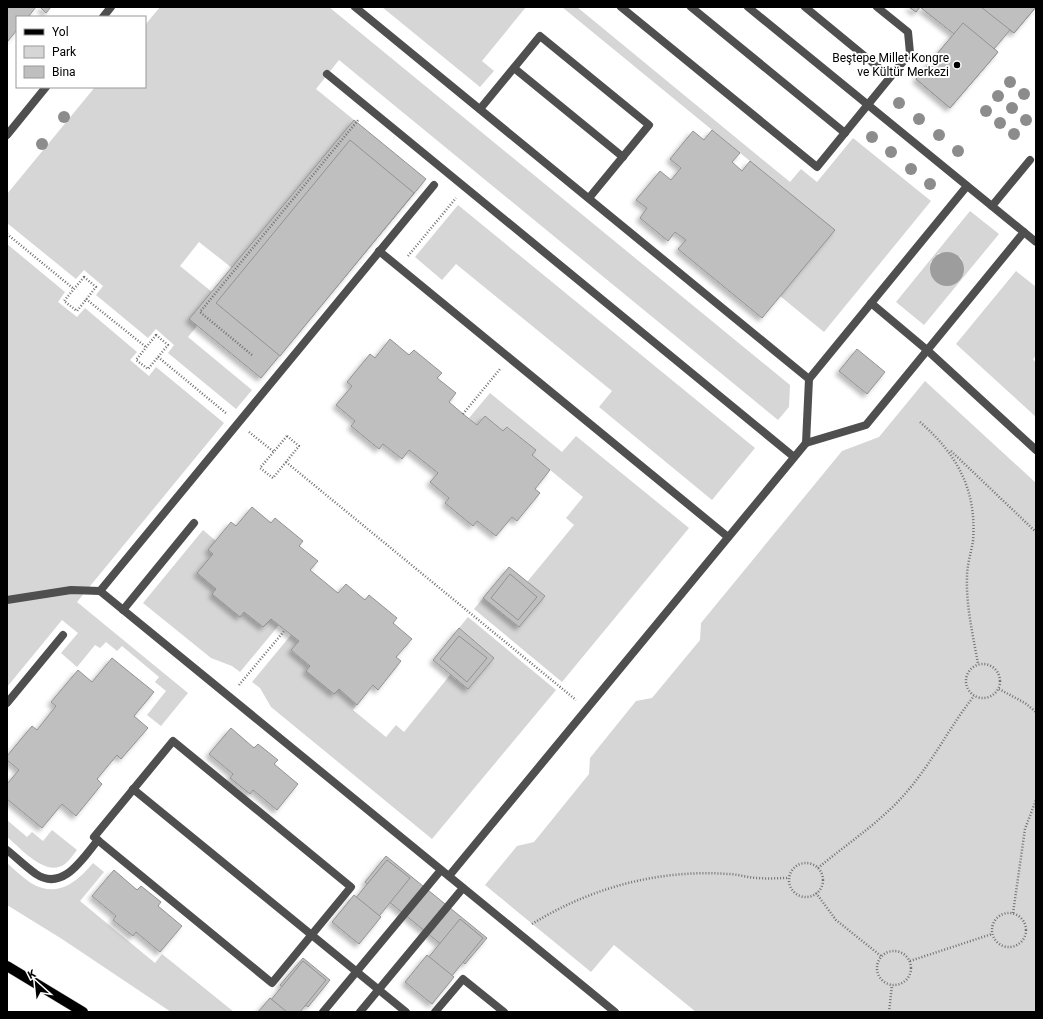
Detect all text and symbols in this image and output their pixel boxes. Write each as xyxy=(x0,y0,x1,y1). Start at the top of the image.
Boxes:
legend xyxy=(16,16,146,88)
text: Yol xyxy=(52,25,69,39)
text: Park xyxy=(52,45,77,59)
place label: Beştepe Millet Kongre ve Kültür Merkezi xyxy=(832,51,949,79)
marker: Beştepe Millet Kongre ve Kültür Merkezi xyxy=(952,60,962,70)
text: Bina xyxy=(52,65,76,79)
north arrow xyxy=(16,963,56,1003)
text: K xyxy=(26,967,39,982)

